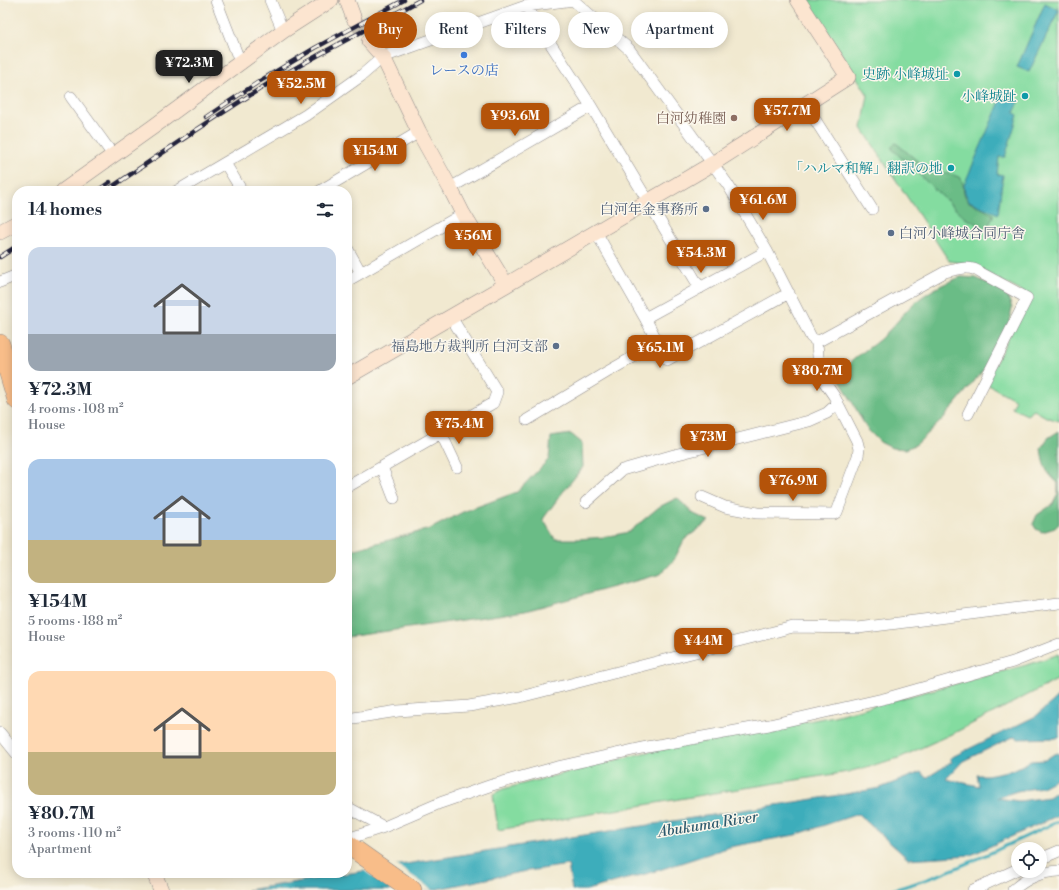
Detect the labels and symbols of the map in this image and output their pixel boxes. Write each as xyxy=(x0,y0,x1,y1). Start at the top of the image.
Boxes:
pin: ¥72.3M xyxy=(156,50,222,84)
marker: レースの店 xyxy=(459,50,469,60)
place label: レースの店 xyxy=(429,62,499,80)
place label: 史跡 小峰城址 xyxy=(862,66,949,84)
marker: 史跡 小峰城址 xyxy=(952,69,962,79)
pin: ¥52.5M xyxy=(268,71,334,105)
place label: 小峰城趾 xyxy=(961,88,1017,106)
marker: 小峰城趾 xyxy=(1020,91,1030,101)
pin: ¥57.7M xyxy=(754,98,820,132)
pin: ¥93.6M xyxy=(482,103,548,137)
place label: 白河幼稚園 xyxy=(656,110,726,128)
marker: 白河幼稚園 xyxy=(729,113,739,123)
pin: ¥154M xyxy=(347,138,403,172)
place label: 「ハルマ和解」翻訳の地 xyxy=(789,160,943,178)
marker: 「ハルマ和解」翻訳の地 xyxy=(946,163,956,173)
pin: ¥61.6M xyxy=(730,187,796,221)
place label: 白河年金事務所 xyxy=(600,201,698,219)
marker: 白河年金事務所 xyxy=(701,204,711,214)
pin: ¥56M xyxy=(449,223,497,257)
place label: 白河小峰城合同庁舎 xyxy=(899,225,1025,243)
marker: 白河小峰城合同庁舎 xyxy=(886,228,896,238)
pin: ¥54.3M xyxy=(668,240,734,274)
pin: ¥65.1M xyxy=(627,335,693,369)
place label: 福島地方裁判所 白河支部 xyxy=(391,338,548,356)
marker: 福島地方裁判所 白河支部 xyxy=(551,341,561,351)
pin: ¥80.7M xyxy=(784,358,850,392)
pin: ¥75.4M xyxy=(426,411,492,445)
pin: ¥73M xyxy=(684,424,732,458)
pin: ¥76.9M xyxy=(760,468,826,502)
pin: ¥44M xyxy=(679,628,727,662)
water label: Abukuma River xyxy=(655,807,760,842)

